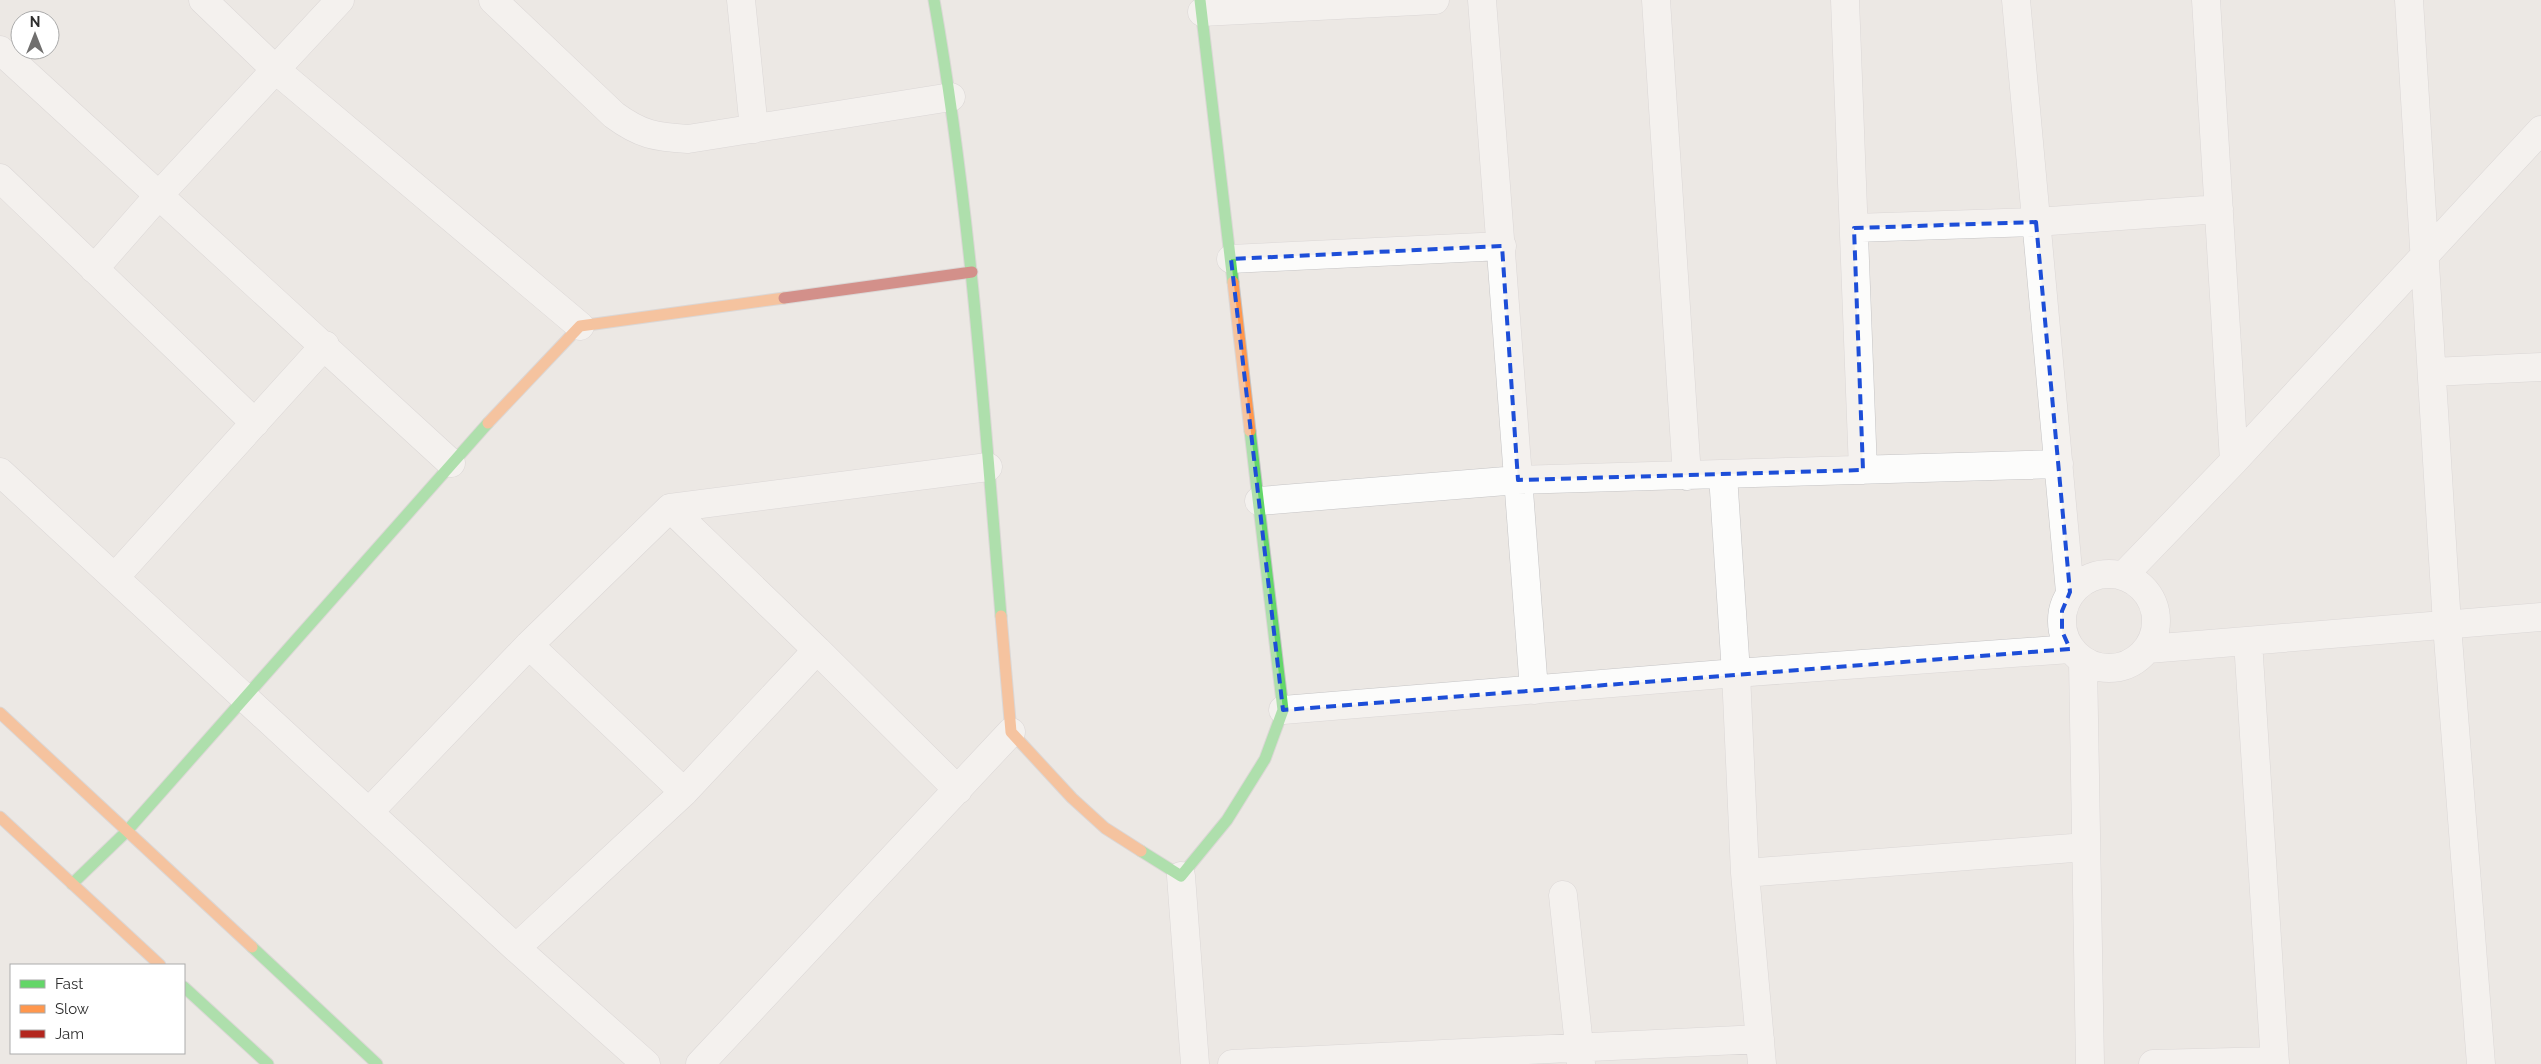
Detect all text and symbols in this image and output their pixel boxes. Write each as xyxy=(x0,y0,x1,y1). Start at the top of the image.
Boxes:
north arrow xyxy=(10,10,60,60)
text: N xyxy=(30,14,40,30)
legend xyxy=(10,964,185,1054)
text: Fast xyxy=(55,975,83,993)
text: Slow xyxy=(55,1000,89,1018)
text: Jam xyxy=(55,1025,84,1043)

